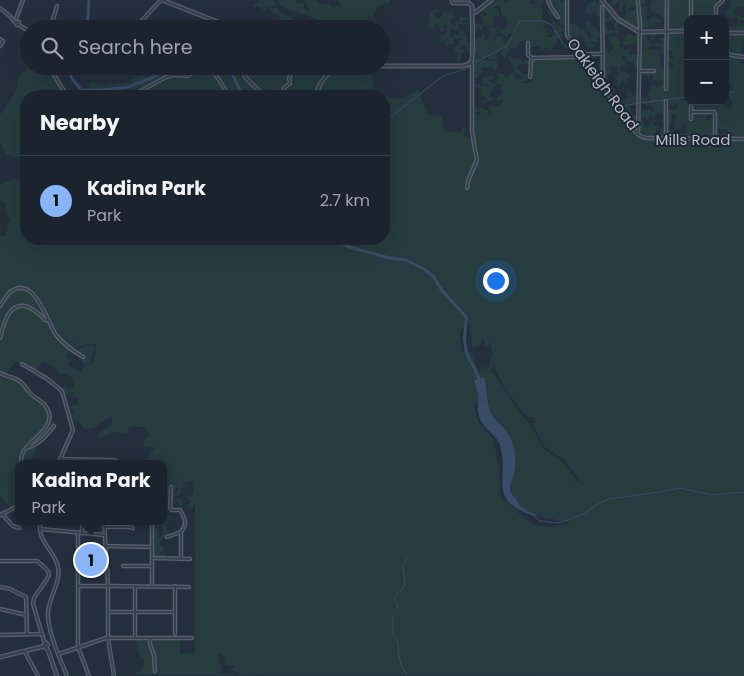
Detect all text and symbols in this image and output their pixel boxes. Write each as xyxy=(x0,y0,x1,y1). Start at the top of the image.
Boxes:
map controls xyxy=(684,15,729,105)
button: + xyxy=(684,15,729,60)
search box xyxy=(20,20,390,75)
icon: search xyxy=(38,34,66,62)
text: Search here xyxy=(78,34,192,61)
street label: Oakleigh Road xyxy=(562,34,644,134)
button: − xyxy=(684,60,729,105)
text: Nearby xyxy=(40,108,120,137)
street label: Mills Road xyxy=(656,129,730,150)
text: Kadina Park xyxy=(87,175,206,202)
text: 1 xyxy=(53,189,59,212)
text: 2.7 km xyxy=(320,189,370,212)
text: Park xyxy=(87,204,121,227)
your location xyxy=(483,268,509,294)
popup xyxy=(15,460,167,525)
text: Kadina Park xyxy=(31,467,151,494)
text: Park xyxy=(31,496,66,519)
pin: 1 xyxy=(75,541,107,579)

